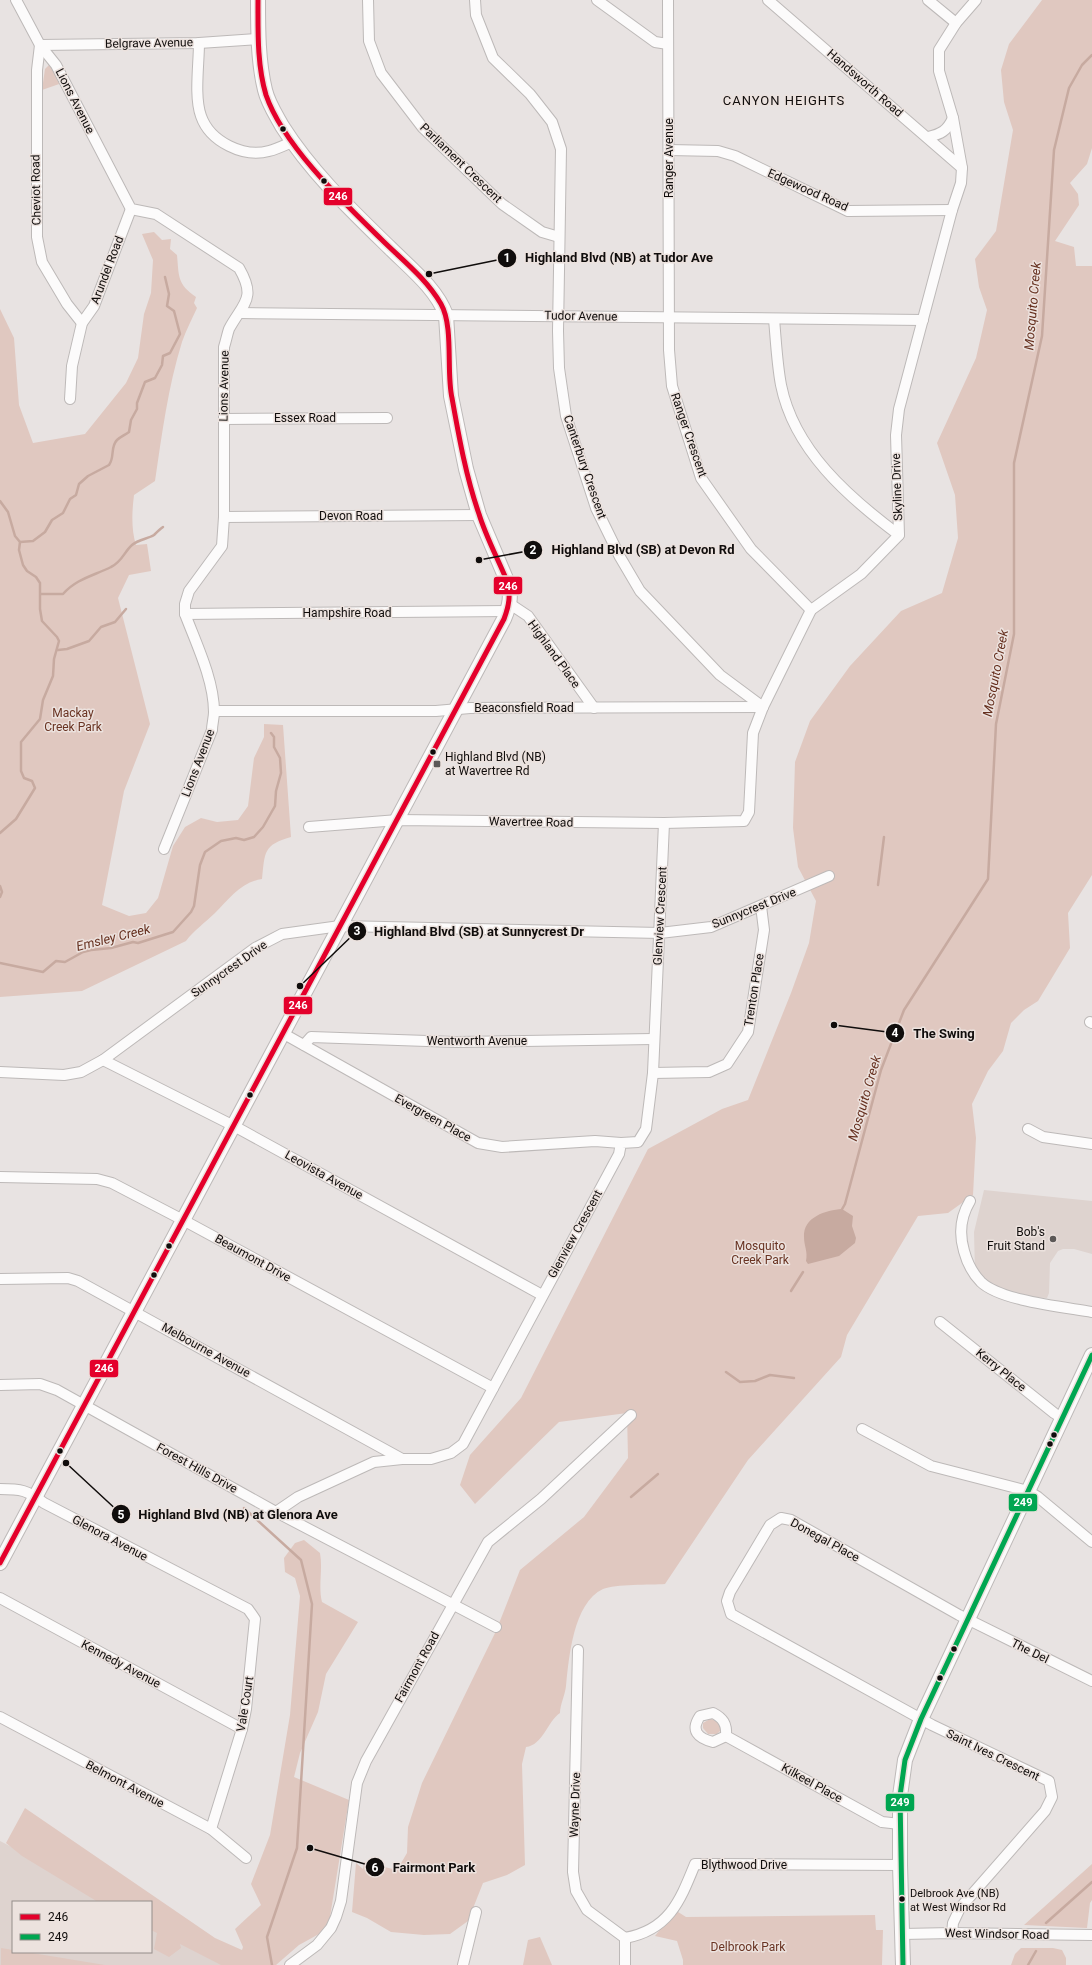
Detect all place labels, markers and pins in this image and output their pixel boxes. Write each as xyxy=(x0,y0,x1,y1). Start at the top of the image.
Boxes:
unlabelled marker xyxy=(278,124,288,134)
unlabelled marker xyxy=(319,176,329,186)
callout: Highland Blvd (NB) at Tudor Ave xyxy=(497,245,721,270)
callout: Highland Blvd (SB) at Devon Rd xyxy=(523,537,742,562)
unlabelled marker xyxy=(428,747,438,757)
place label: Highland Blvd (NB) at Wavertree Rd xyxy=(445,750,546,778)
marker: Highland Blvd (NB) at Wavertree Rd xyxy=(432,759,442,769)
callout: Highland Blvd (SB) at Sunnycrest Dr xyxy=(347,919,592,944)
callout: The Swing xyxy=(885,1021,982,1046)
unlabelled marker xyxy=(245,1090,255,1100)
place label: Bob's Fruit Stand xyxy=(987,1225,1045,1253)
marker: Bob's Fruit Stand xyxy=(1048,1234,1058,1244)
unlabelled marker xyxy=(164,1241,174,1251)
unlabelled marker xyxy=(149,1270,159,1280)
unlabelled marker xyxy=(1049,1430,1059,1440)
unlabelled marker xyxy=(1045,1439,1055,1449)
unlabelled marker xyxy=(55,1446,65,1456)
callout: Highland Blvd (NB) at Glenora Ave xyxy=(111,1502,346,1527)
unlabelled marker xyxy=(949,1644,959,1654)
unlabelled marker xyxy=(935,1673,945,1683)
callout: Fairmont Park xyxy=(365,1855,484,1880)
place label: Delbrook Ave (NB) at West Windsor Rd xyxy=(910,1887,1006,1914)
marker: Delbrook Ave (NB) at West Windsor Rd xyxy=(897,1894,907,1904)

